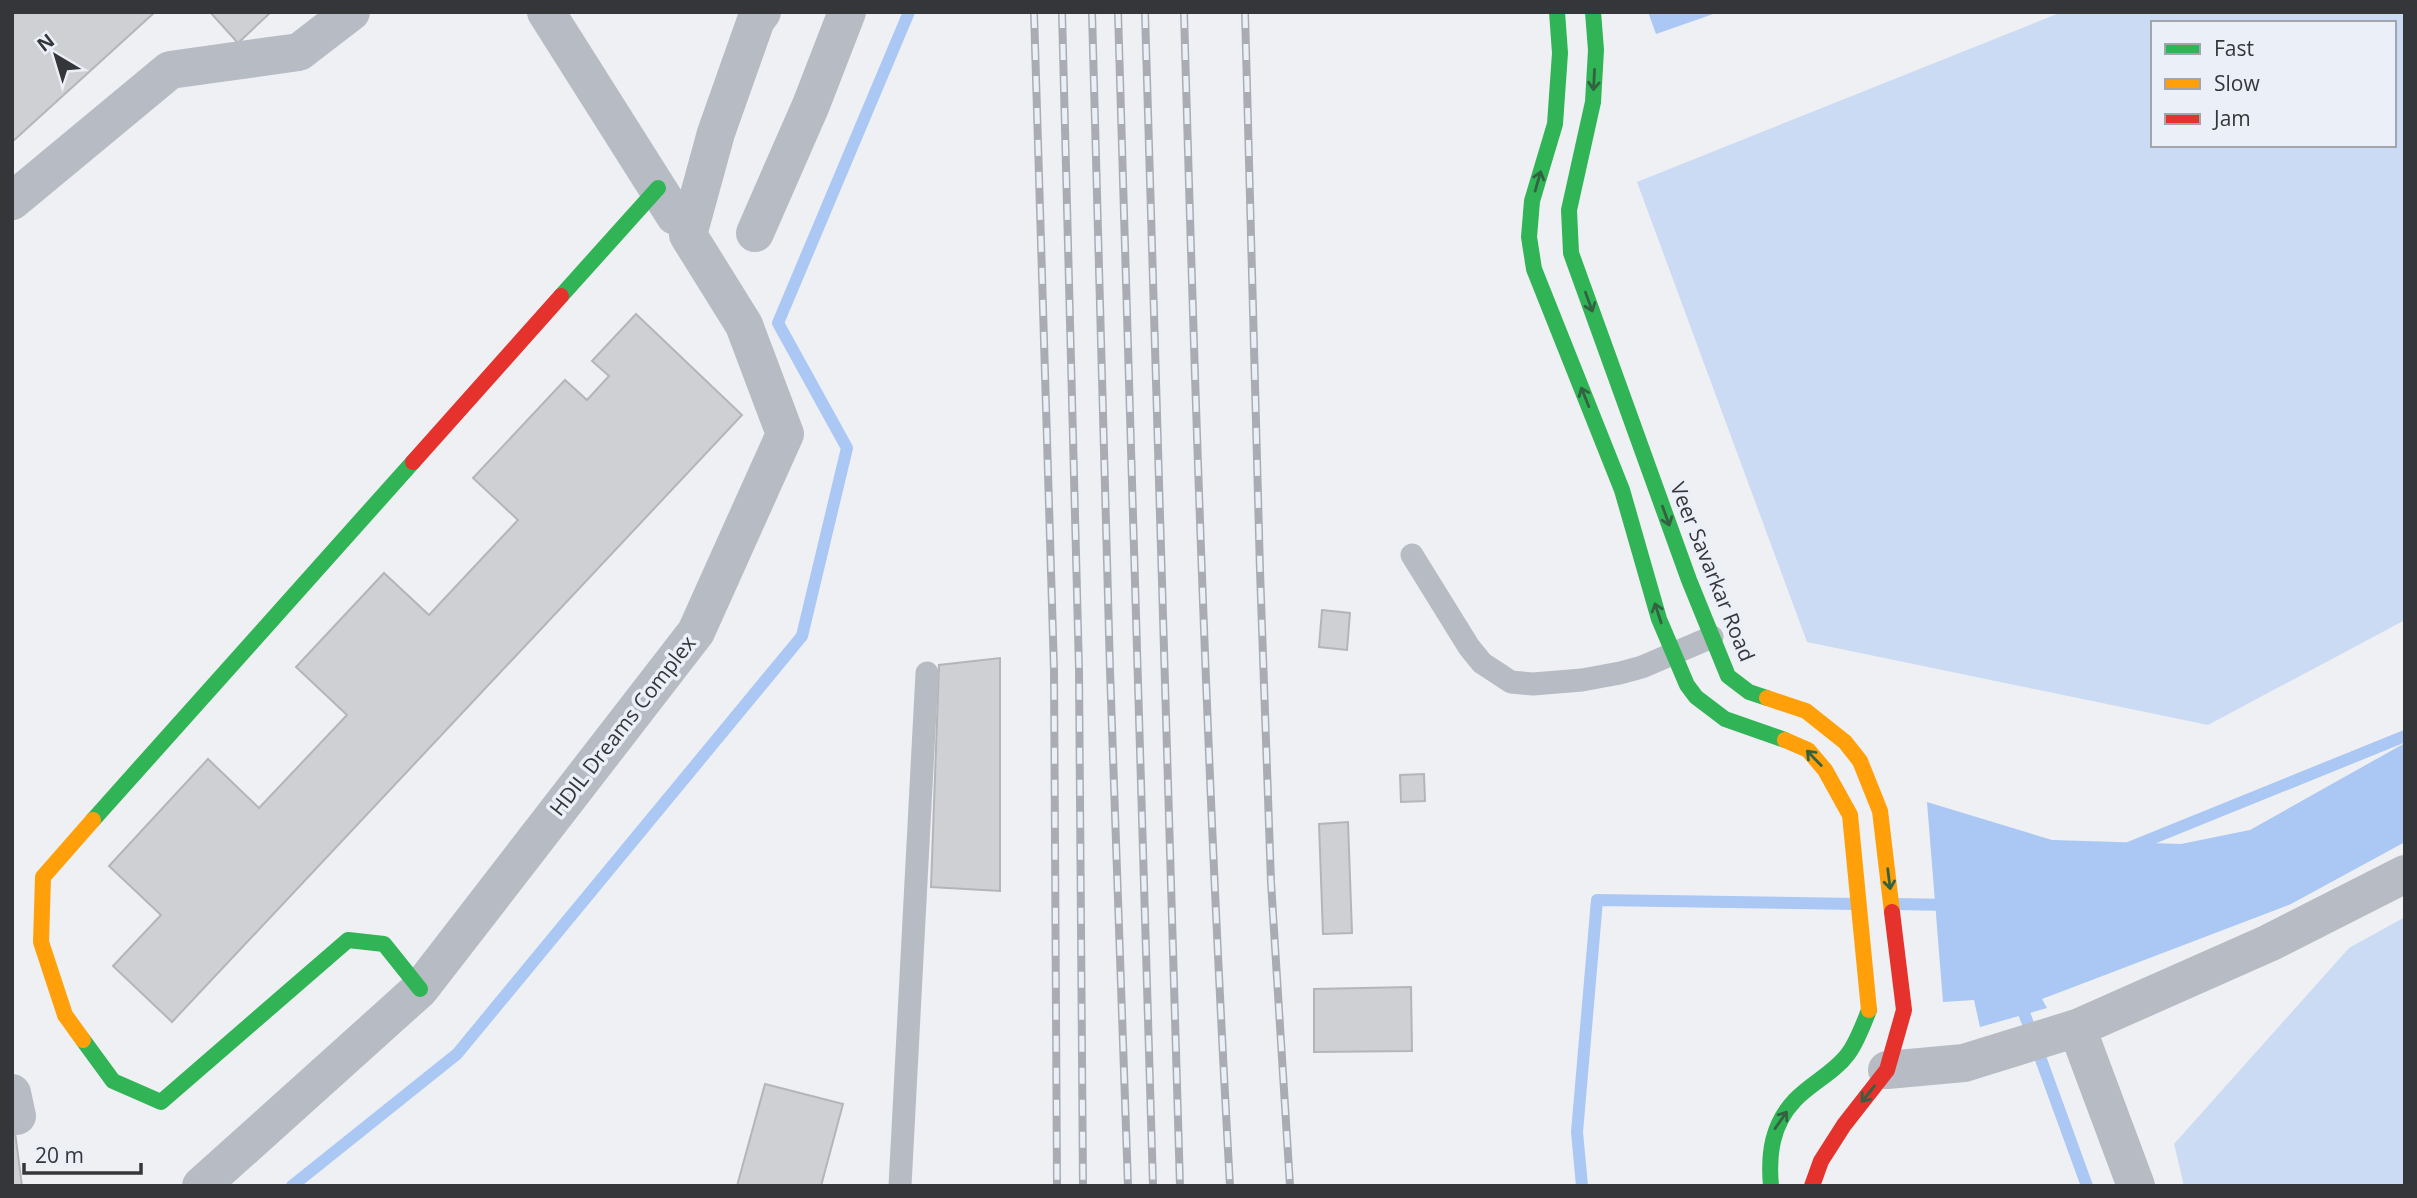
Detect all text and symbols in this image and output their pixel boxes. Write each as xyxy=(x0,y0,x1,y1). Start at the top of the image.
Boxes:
north arrow xyxy=(21,21,91,91)
legend xyxy=(2151,21,2396,147)
text: N xyxy=(31,28,60,58)
text: Fast xyxy=(2214,34,2254,62)
one-way arrow xyxy=(1588,69,1601,92)
text: Slow xyxy=(2214,69,2260,97)
text: Jam xyxy=(2212,104,2251,132)
one-way arrow xyxy=(1532,170,1545,192)
one-way arrow xyxy=(1584,290,1596,312)
one-way arrow xyxy=(1577,387,1590,409)
street label: Veer Savarkar Road xyxy=(1664,478,1762,665)
one-way arrow xyxy=(1660,505,1673,526)
one-way arrow xyxy=(1651,602,1663,624)
street label: HDIL Dreams Complex xyxy=(543,630,701,821)
one-way arrow xyxy=(1805,749,1822,766)
one-way arrow xyxy=(1882,867,1895,890)
one-way arrow xyxy=(1860,1084,1875,1102)
one-way arrow xyxy=(1774,1111,1788,1130)
scale bar xyxy=(24,1132,142,1176)
text: 20 m xyxy=(35,1141,84,1169)

